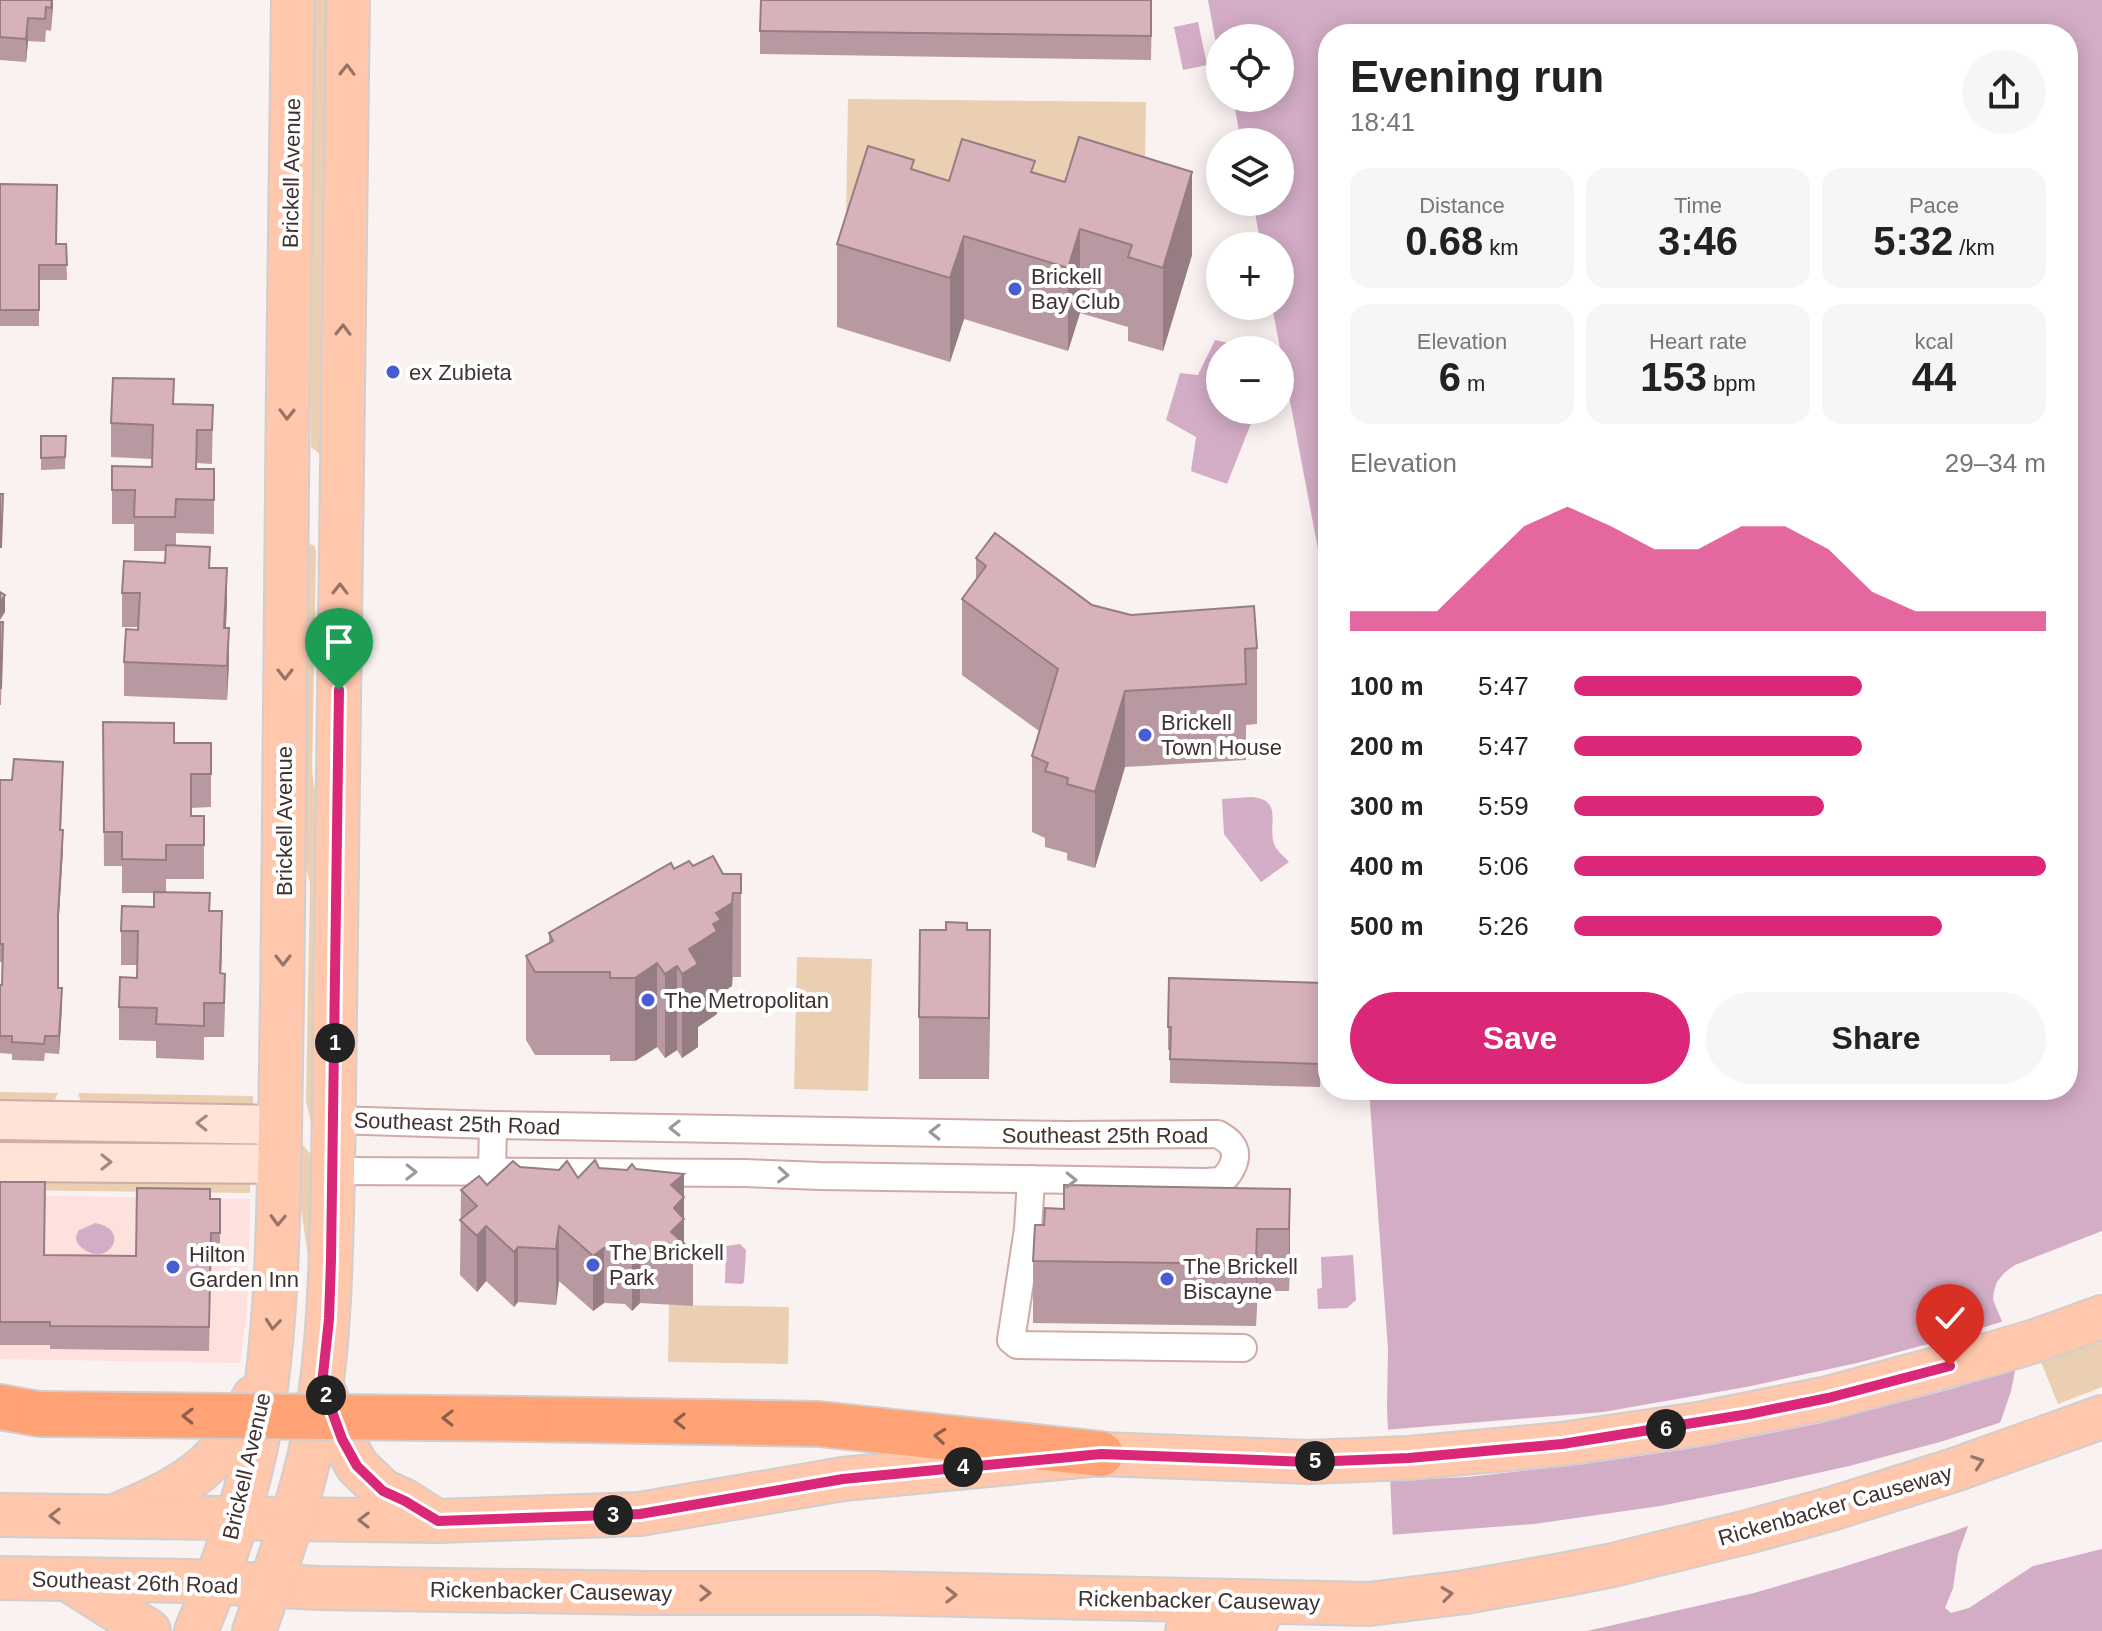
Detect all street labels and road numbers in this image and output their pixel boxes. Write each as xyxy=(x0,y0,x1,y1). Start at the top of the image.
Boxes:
street label: Brickell Avenue xyxy=(278,98,305,248)
street label: Brickell Avenue xyxy=(272,746,297,896)
street label: Southeast 25th Road xyxy=(353,1107,561,1140)
street label: Southeast 25th Road xyxy=(1002,1123,1208,1148)
street label: Brickell Avenue xyxy=(217,1390,276,1542)
street label: Rickenbacker Causeway xyxy=(1715,1460,1955,1551)
street label: Southeast 26th Road xyxy=(31,1566,239,1599)
street label: Rickenbacker Causeway xyxy=(430,1577,672,1606)
street label: Rickenbacker Causeway xyxy=(1078,1586,1320,1615)

